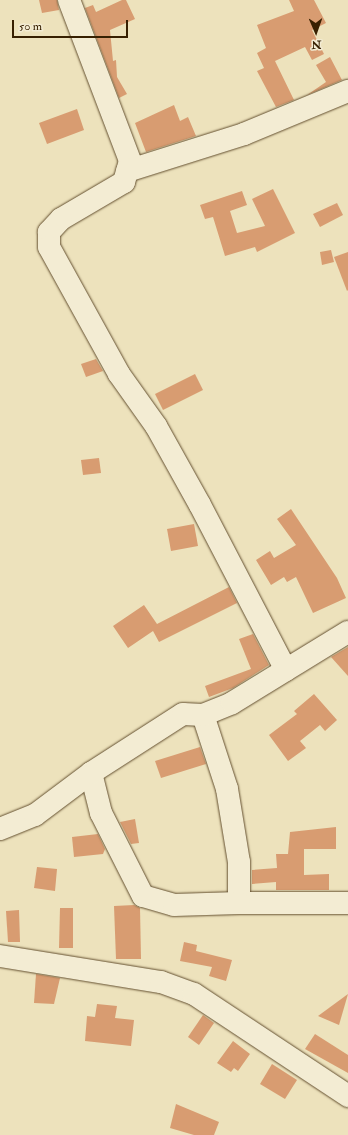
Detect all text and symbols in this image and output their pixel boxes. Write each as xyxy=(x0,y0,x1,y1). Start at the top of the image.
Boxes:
scale bar xyxy=(14,12,130,38)
north arrow xyxy=(296,12,336,52)
text: 50 m xyxy=(19,19,42,34)
text: N xyxy=(311,38,322,51)

